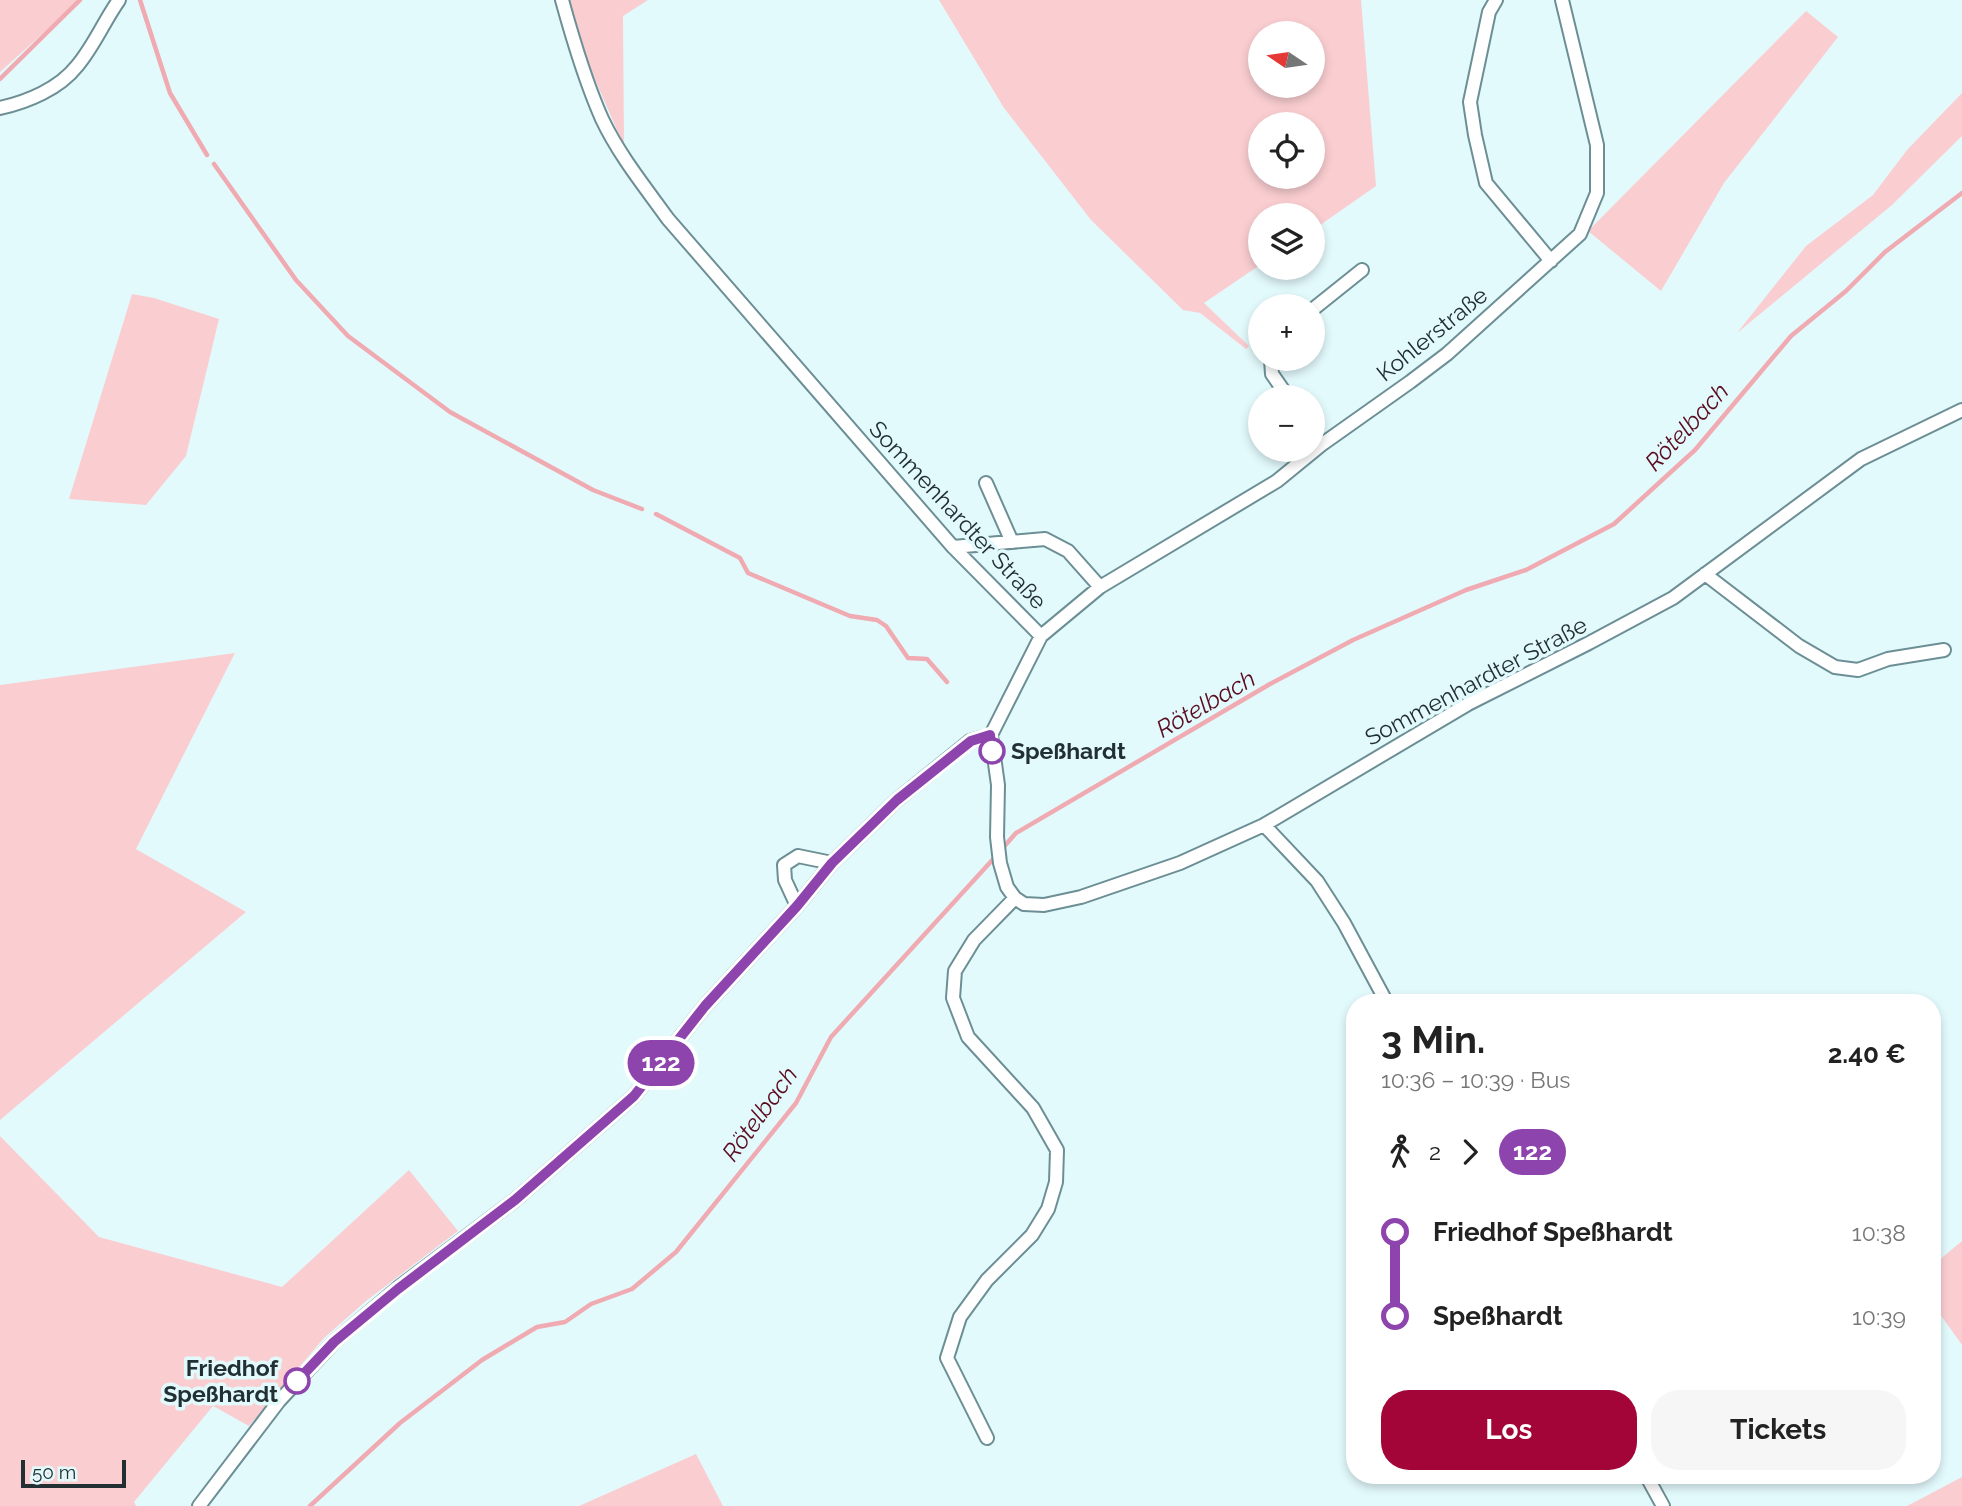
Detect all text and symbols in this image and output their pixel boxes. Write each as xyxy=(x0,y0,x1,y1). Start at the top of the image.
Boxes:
north arrow xyxy=(1248,21,1325,98)
map controls xyxy=(1248,21,1325,462)
button: locate xyxy=(1248,112,1325,189)
button: layers xyxy=(1248,203,1325,280)
street label: Kohlerstraße xyxy=(1371,281,1492,386)
button: + xyxy=(1248,294,1325,371)
water label: Rötelbach xyxy=(1639,377,1735,477)
button: − xyxy=(1248,385,1325,462)
street label: Sommenhardter Straße xyxy=(864,415,1053,614)
street label: Sommenhardter Straße xyxy=(1360,611,1591,751)
water label: Rötelbach xyxy=(1151,664,1260,744)
place label: Speßhardt xyxy=(1011,737,1126,764)
marker: Speßhardt xyxy=(979,738,1005,764)
text: 3 Min. xyxy=(1381,1017,1485,1062)
text: 2.40 € xyxy=(1828,1039,1906,1069)
line badge: 122 xyxy=(621,1040,701,1086)
text: 122 xyxy=(642,1048,680,1077)
water label: Rötelbach xyxy=(716,1061,804,1167)
text: 10:36 – 10:39 · Bus xyxy=(1381,1066,1570,1093)
icon: walk xyxy=(1381,1133,1419,1171)
icon: forward xyxy=(1451,1133,1489,1171)
text: 122 xyxy=(1513,1137,1552,1166)
text: 2 xyxy=(1429,1138,1441,1165)
text: Friedhof Speßhardt xyxy=(1433,1217,1673,1247)
text: 10:38 xyxy=(1852,1219,1906,1246)
text: Speßhardt xyxy=(1433,1301,1563,1331)
text: 10:39 xyxy=(1852,1303,1906,1330)
place label: Friedhof Speßhardt xyxy=(163,1354,279,1407)
marker: Friedhof Speßhardt xyxy=(284,1368,310,1394)
button: Los xyxy=(1381,1390,1637,1470)
button: Tickets xyxy=(1651,1390,1906,1470)
scale bar xyxy=(21,1457,126,1489)
text: 50 m xyxy=(32,1461,76,1483)

